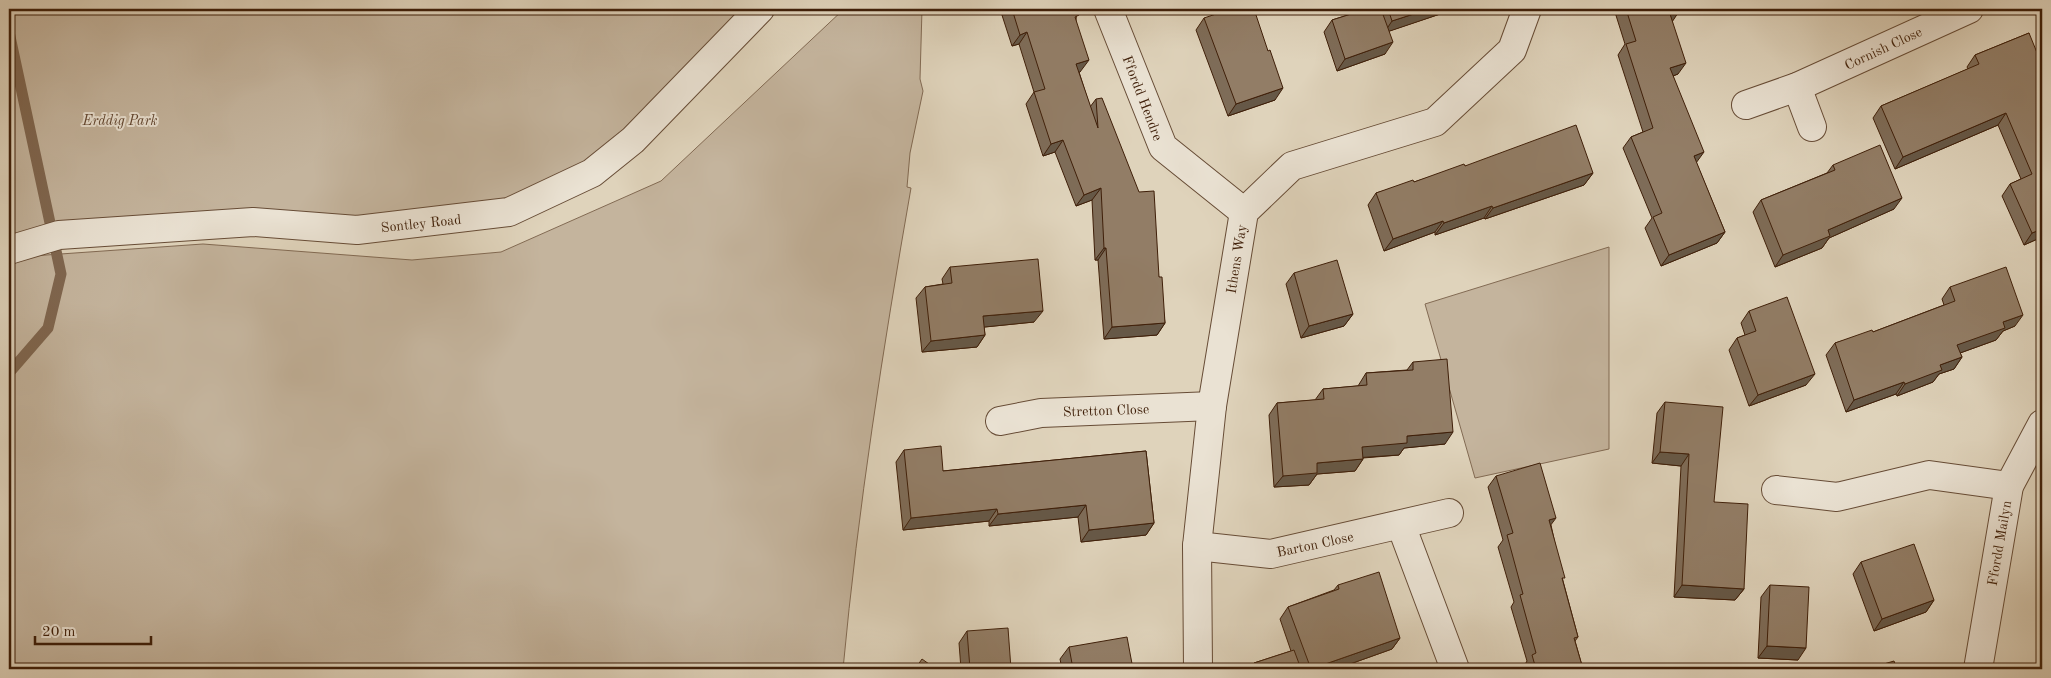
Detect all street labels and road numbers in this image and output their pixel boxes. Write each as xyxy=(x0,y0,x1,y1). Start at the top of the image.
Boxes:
street label: Cornish Close xyxy=(1843,25,1924,73)
street label: Ffordd Hendre xyxy=(1119,54,1165,143)
street label: Sontley Road xyxy=(380,213,462,235)
street label: Ithens Way xyxy=(1225,223,1249,295)
street label: Stretton Close xyxy=(1063,402,1150,420)
street label: Ffordd Mailyn xyxy=(1986,499,2014,587)
street label: Barton Close xyxy=(1275,530,1355,560)

